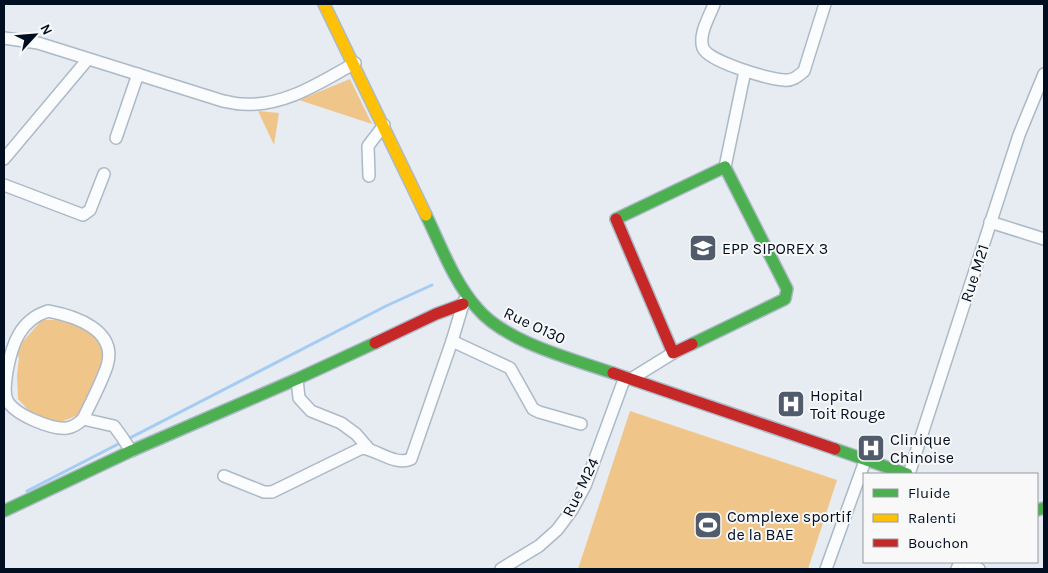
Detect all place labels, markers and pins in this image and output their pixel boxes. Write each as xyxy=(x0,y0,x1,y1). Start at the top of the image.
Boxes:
school or university icon: EPP SIPOREX 3 xyxy=(688,233,718,263)
place label: EPP SIPOREX 3 xyxy=(722,239,828,258)
place label: Hopital Toit Rouge xyxy=(810,386,886,423)
hospital icon: Hopital Toit Rouge xyxy=(776,389,806,419)
place label: Clinique Chinoise xyxy=(890,430,954,467)
hospital icon: Clinique Chinoise xyxy=(856,433,886,463)
place label: Complexe sportif de la BAE xyxy=(727,507,852,544)
sports icon: Complexe sportif de la BAE xyxy=(693,510,723,540)

